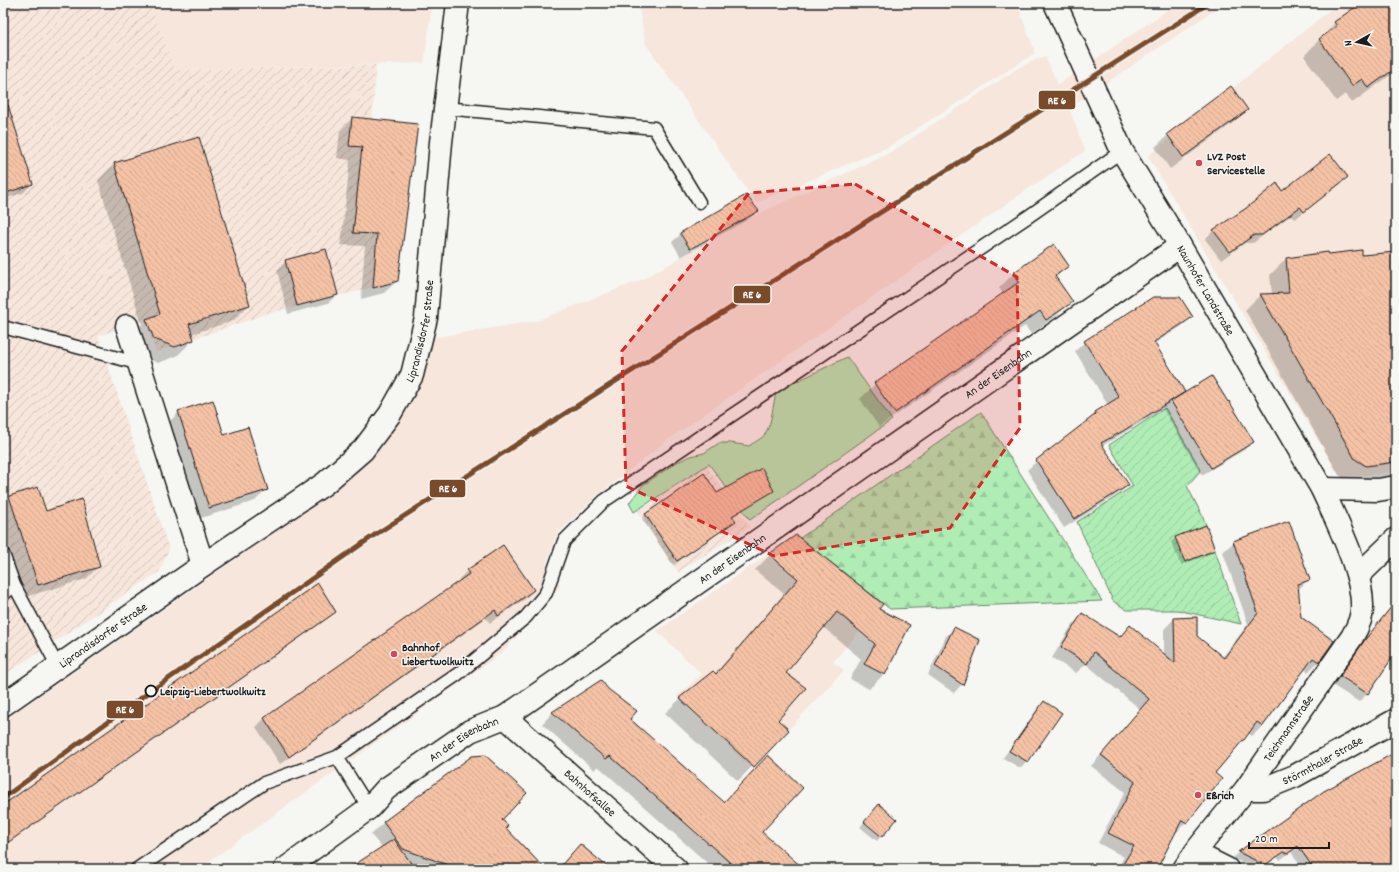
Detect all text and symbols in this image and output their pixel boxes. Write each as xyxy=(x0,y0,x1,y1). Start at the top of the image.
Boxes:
north arrow xyxy=(1337,22,1377,62)
text: N xyxy=(1341,39,1357,47)
line badge: RE 6 xyxy=(1038,90,1076,110)
text: RE 6 xyxy=(1048,94,1067,110)
place label: LVZ Post Servicestelle xyxy=(1207,149,1266,180)
marker: LVZ Post Servicestelle xyxy=(1194,158,1204,168)
street label: Naunhofer Landstraße xyxy=(1171,243,1238,339)
street label: Liprandisdorfer Straße xyxy=(402,279,439,386)
line badge: RE 6 xyxy=(733,285,771,304)
text: RE 6 xyxy=(743,288,762,304)
street label: An der Eisenbahn xyxy=(962,345,1036,404)
line badge: RE 6 xyxy=(429,479,466,498)
text: RE 6 xyxy=(439,482,458,498)
street label: An der Eisenbahn xyxy=(696,530,770,589)
street label: Liprandisdorfer Straße xyxy=(56,599,151,673)
place label: Bahnhof Liebertwolkwitz xyxy=(402,640,474,671)
marker: Bahnhof Liebertwolkwitz xyxy=(389,649,399,659)
marker: Leipzig-Liebertwolkwitz xyxy=(144,684,158,698)
place label: Leipzig-Liebertwolkwitz xyxy=(160,684,266,701)
street label: Teichmannstraße xyxy=(1260,692,1319,766)
line badge: RE 6 xyxy=(106,700,144,719)
text: RE 6 xyxy=(116,703,135,719)
street label: An der Eisenbahn xyxy=(426,713,502,767)
street label: Störmthaler Straße xyxy=(1280,733,1367,790)
street label: Bahnhofsallee xyxy=(559,766,619,822)
place label: Eßrich xyxy=(1206,788,1235,805)
marker: Eßrich xyxy=(1193,790,1203,800)
scale bar xyxy=(1249,824,1329,850)
text: 20 m xyxy=(1255,831,1278,848)

